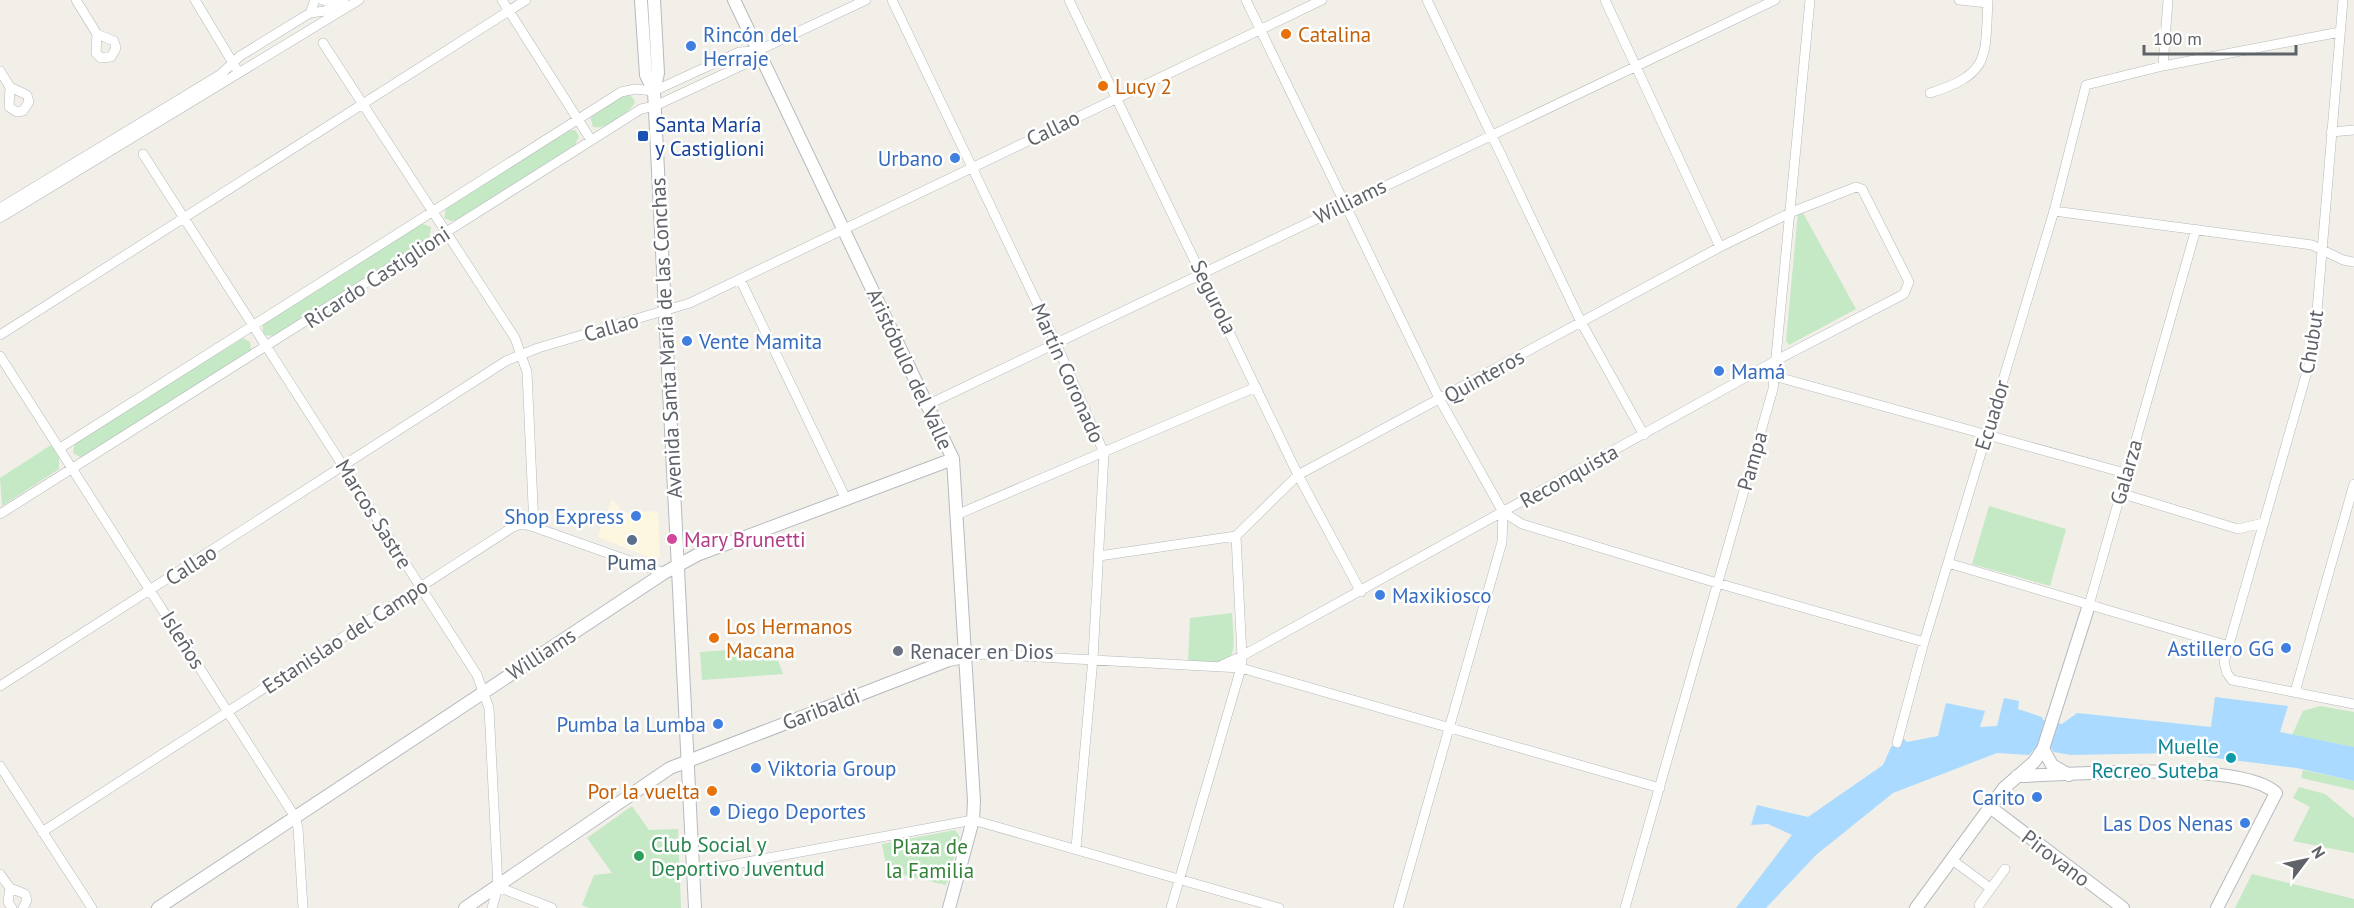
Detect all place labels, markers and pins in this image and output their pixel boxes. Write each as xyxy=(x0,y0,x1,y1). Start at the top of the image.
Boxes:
place label: Rincón del Herraje xyxy=(703,21,798,72)
place label: Catalina xyxy=(1298,21,1371,48)
marker: Catalina xyxy=(1279,27,1293,41)
marker: Rincón del Herraje xyxy=(684,39,698,53)
place label: Lucy 2 xyxy=(1115,73,1172,100)
marker: Lucy 2 xyxy=(1096,79,1110,93)
place label: Santa María y Castiglioni xyxy=(655,111,765,162)
marker: Santa María y Castiglioni xyxy=(636,129,650,143)
place label: Urbano xyxy=(878,145,943,172)
marker: Urbano xyxy=(948,151,962,165)
place label: Vente Mamita xyxy=(698,328,822,355)
marker: Vente Mamita xyxy=(680,334,694,348)
place label: Mamá xyxy=(1731,358,1786,385)
marker: Mamá xyxy=(1712,364,1726,378)
place label: Shop Express xyxy=(504,503,624,530)
marker: Shop Express xyxy=(629,509,643,523)
place label: Mary Brunetti xyxy=(684,526,806,553)
marker: Mary Brunetti xyxy=(665,532,679,546)
marker: Puma xyxy=(625,533,639,547)
place label: Puma xyxy=(607,549,657,576)
place label: Maxikiosco xyxy=(1392,582,1492,609)
marker: Maxikiosco xyxy=(1373,588,1387,602)
place label: Los Hermanos Macana xyxy=(726,613,852,664)
marker: Los Hermanos Macana xyxy=(707,631,721,645)
place label: Astillero GG xyxy=(2167,635,2274,662)
place label: Renacer en Dios xyxy=(910,638,1054,665)
marker: Astillero GG xyxy=(2279,641,2293,655)
marker: Renacer en Dios xyxy=(891,644,905,658)
place label: Pumba la Lumba xyxy=(557,711,706,738)
marker: Pumba la Lumba xyxy=(711,717,725,731)
place label: Muelle Recreo Suteba xyxy=(2091,733,2219,784)
marker: Muelle Recreo Suteba xyxy=(2224,751,2238,765)
place label: Viktoria Group xyxy=(767,755,896,782)
marker: Viktoria Group xyxy=(749,761,763,775)
place label: Por la vuelta xyxy=(587,778,700,805)
marker: Por la vuelta xyxy=(705,784,719,798)
place label: Carito xyxy=(1972,784,2025,811)
marker: Carito xyxy=(2030,790,2044,804)
place label: Diego Deportes xyxy=(727,798,866,825)
marker: Diego Deportes xyxy=(708,804,722,818)
place label: Las Dos Nenas xyxy=(2103,810,2233,837)
marker: Las Dos Nenas xyxy=(2238,816,2252,830)
place label: Club Social y Deportivo Juventud xyxy=(651,831,825,882)
marker: Club Social y Deportivo Juventud xyxy=(632,849,646,863)

